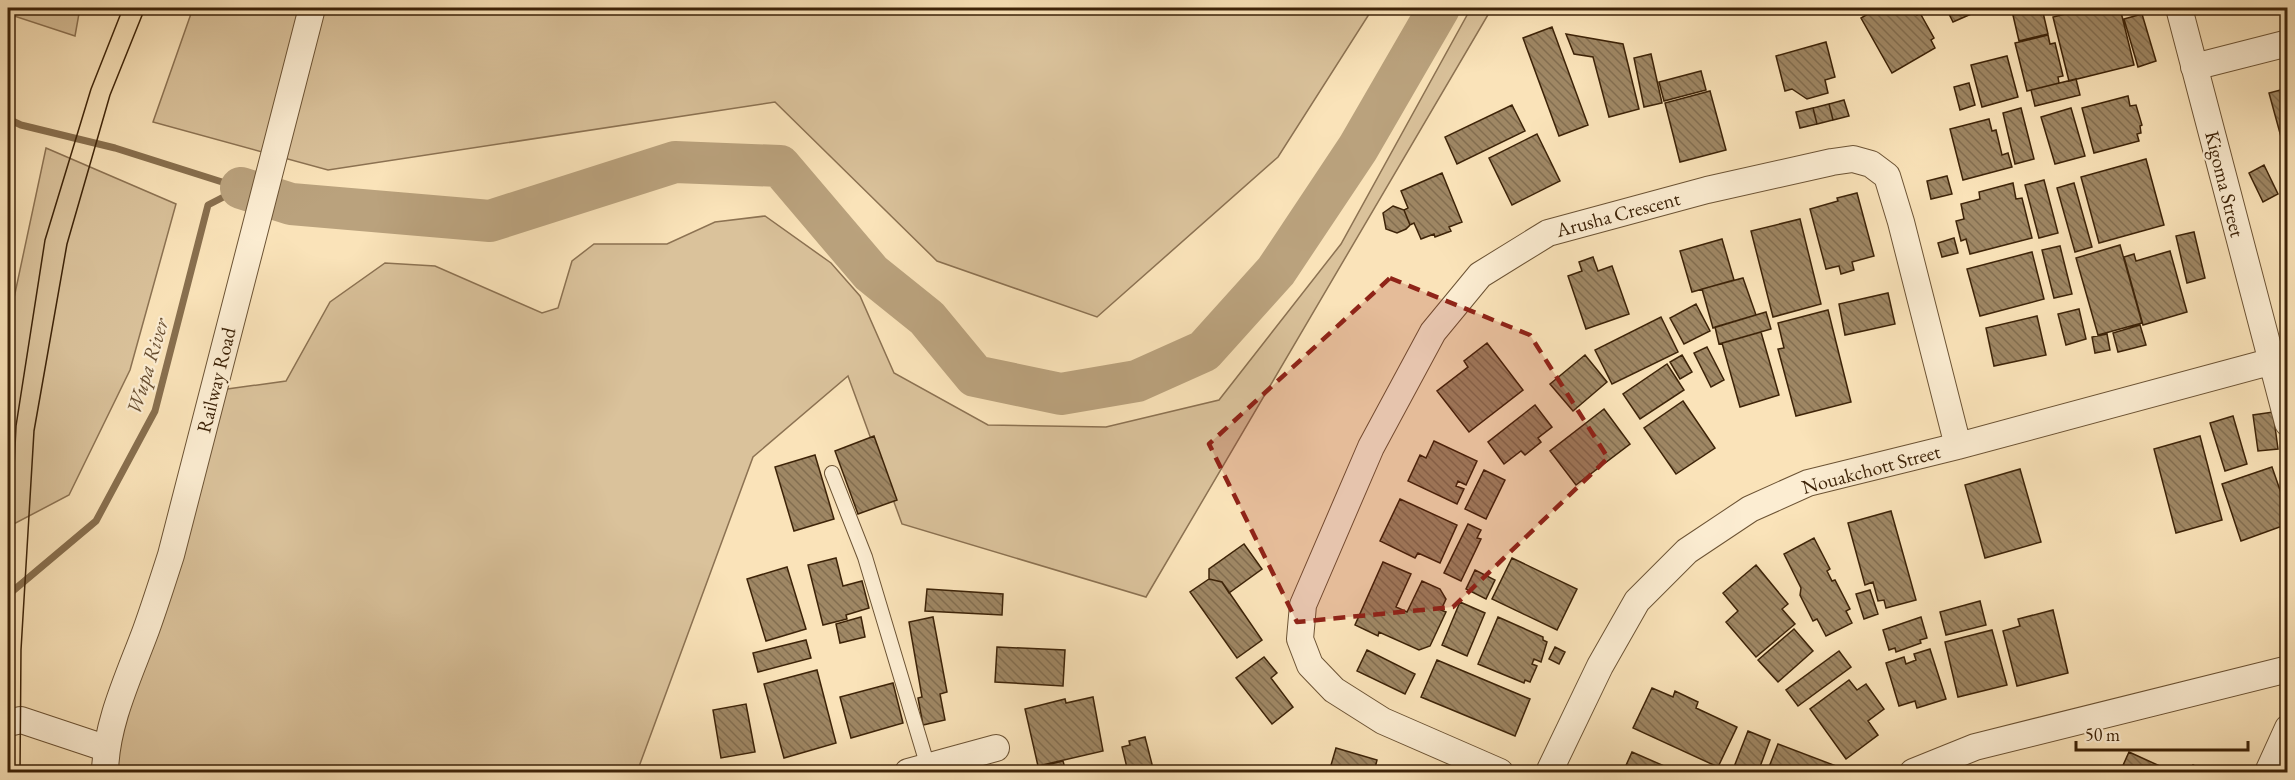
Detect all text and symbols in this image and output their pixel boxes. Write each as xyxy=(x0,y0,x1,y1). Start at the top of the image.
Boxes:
street label: Kigoma Street xyxy=(2199,128,2251,241)
street label: Arusha Crescent xyxy=(1552,185,1684,243)
water label: Wupa River xyxy=(120,314,175,417)
street label: Railway Road xyxy=(190,324,242,435)
street label: Nouakchott Street xyxy=(1799,438,1944,500)
scale bar xyxy=(2076,714,2248,752)
text: 50 m xyxy=(2085,723,2120,746)

